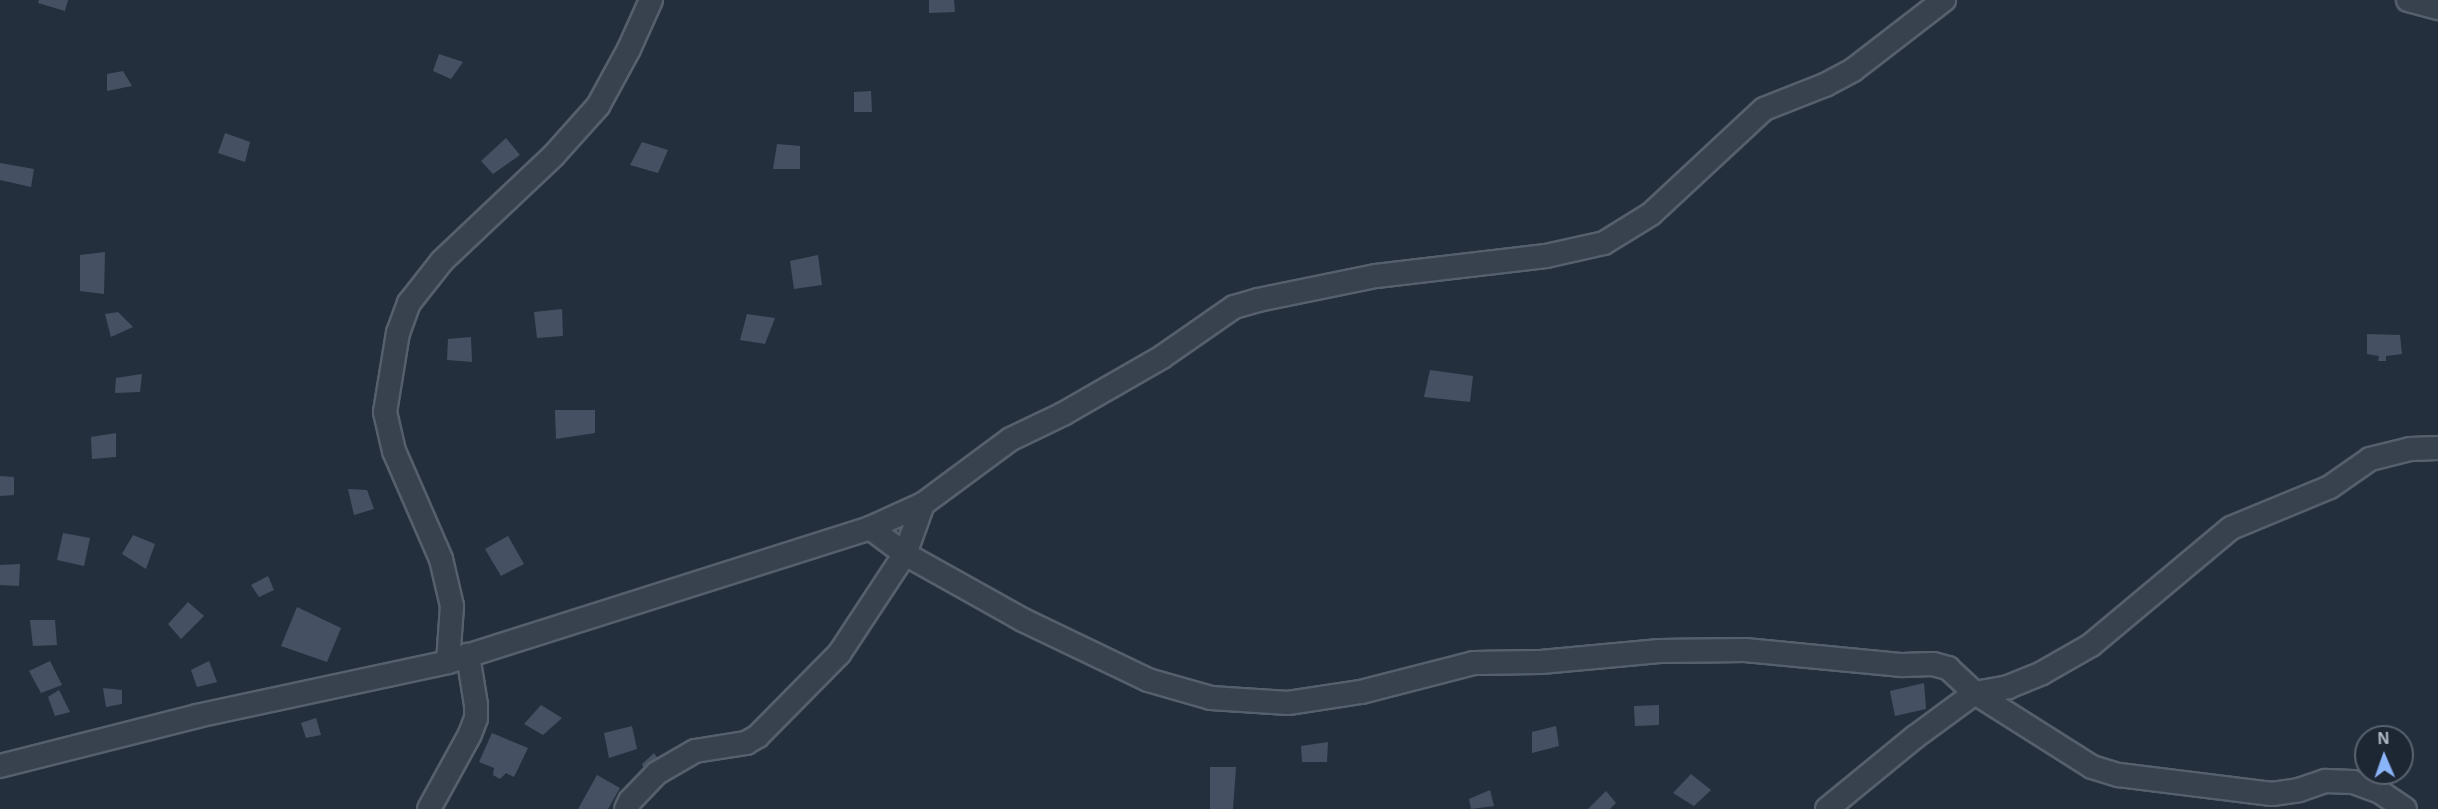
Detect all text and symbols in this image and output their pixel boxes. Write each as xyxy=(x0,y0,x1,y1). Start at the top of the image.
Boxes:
north arrow xyxy=(2354,725,2414,785)
text: N xyxy=(2377,730,2389,747)

